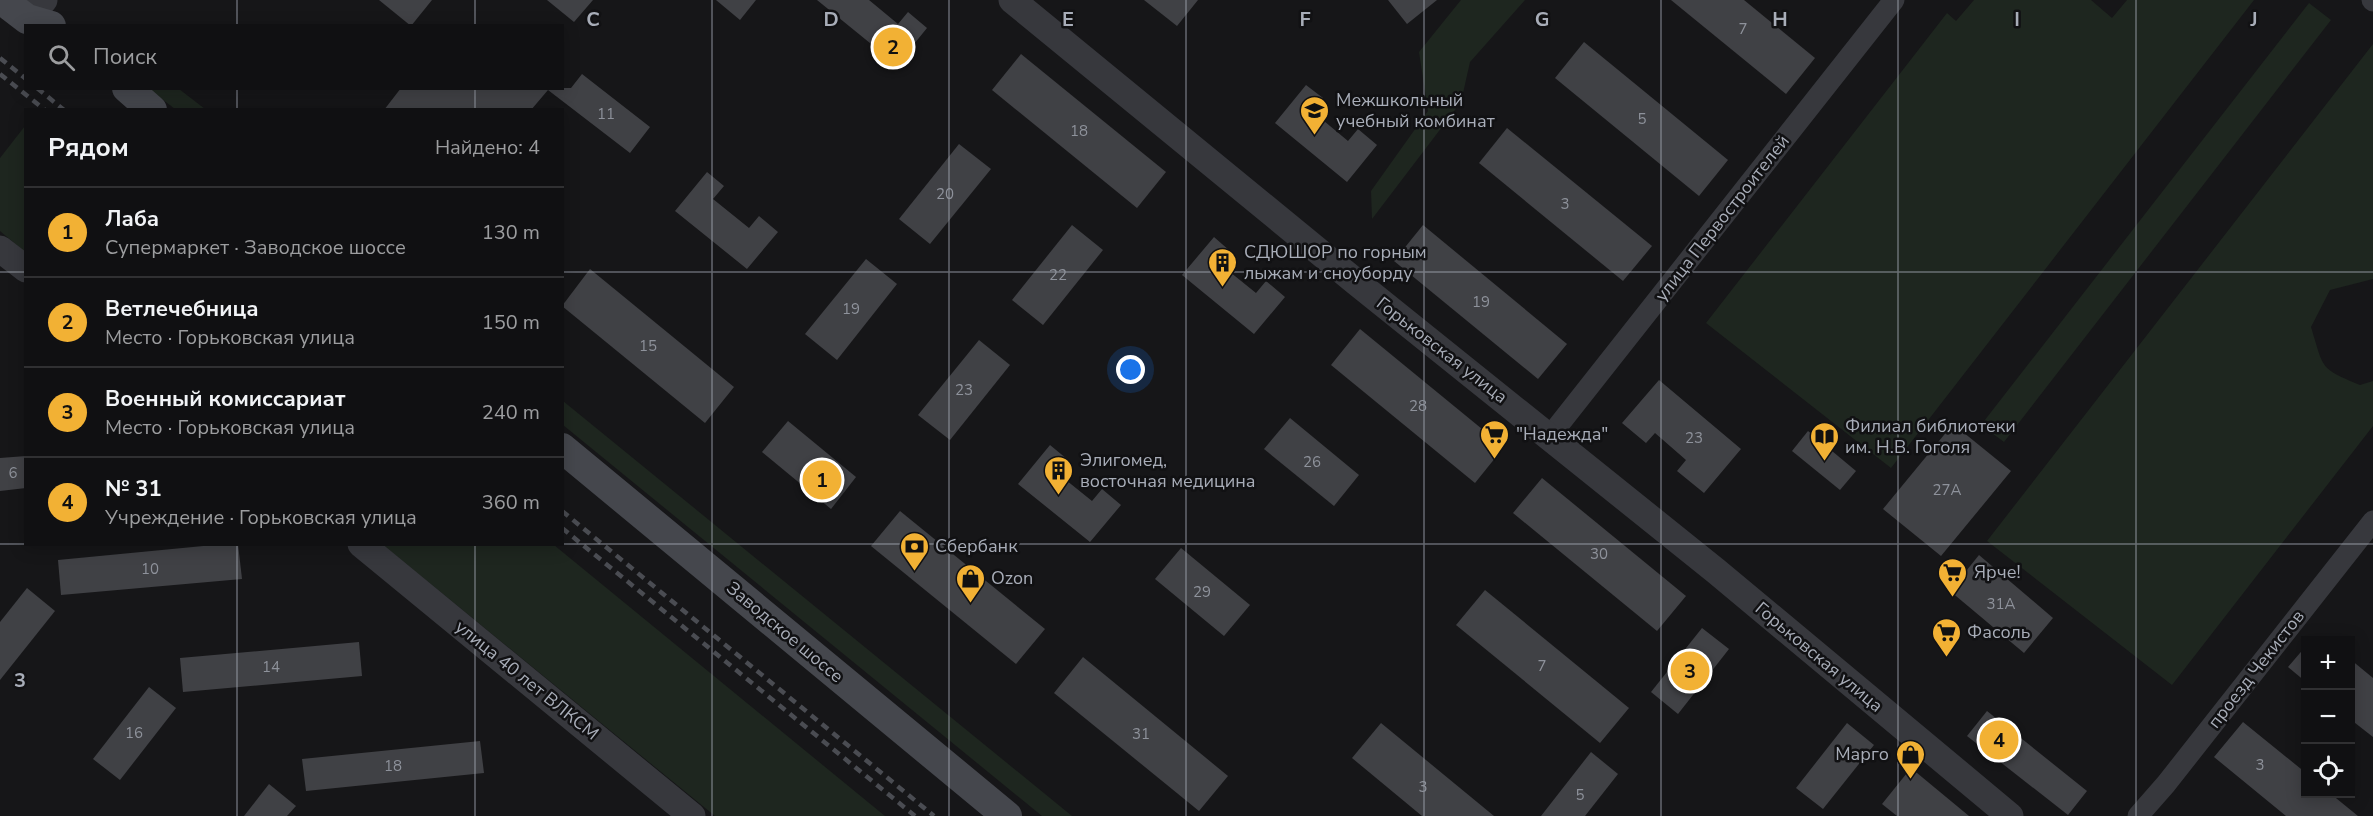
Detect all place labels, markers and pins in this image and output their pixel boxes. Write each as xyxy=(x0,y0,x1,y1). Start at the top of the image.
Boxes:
pin: 2 xyxy=(874,24,912,70)
place label: Межшкольный учебный комбинат xyxy=(1336,88,1495,133)
school or university icon: Межшкольный учебный комбинат xyxy=(1299,94,1331,136)
place label: СДЮШОР по горным лыжам и сноуборду xyxy=(1244,240,1427,285)
building icon: СДЮШОР по горным лыжам и сноуборду xyxy=(1207,246,1239,288)
place label: Филиал библиотеки им. Н.В. Гоголя xyxy=(1845,414,2016,459)
supermarket icon: "Надежда" xyxy=(1479,418,1511,460)
library icon: Филиал библиотеки им. Н.В. Гоголя xyxy=(1808,420,1840,462)
place label: "Надежда" xyxy=(1516,422,1608,446)
place label: Элигомед, восточная медицина xyxy=(1080,448,1256,493)
building icon: Элигомед, восточная медицина xyxy=(1043,454,1075,496)
pin: 1 xyxy=(802,458,842,502)
bank icon: Сбербанк xyxy=(898,530,930,572)
place label: Сбербанк xyxy=(935,534,1018,558)
supermarket icon: Ярче! xyxy=(1937,556,1969,598)
place label: Ярче! xyxy=(1974,560,2021,584)
shop icon: Ozon xyxy=(954,562,986,604)
place label: Ozon xyxy=(991,566,1033,590)
supermarket icon: Фасоль xyxy=(1930,616,1962,658)
place label: Фасоль xyxy=(1967,620,2030,644)
pin: 3 xyxy=(1670,648,1710,694)
pin: 4 xyxy=(1980,718,2018,762)
shop icon: Марго xyxy=(1894,738,1926,780)
place label: Марго xyxy=(1835,742,1889,766)

